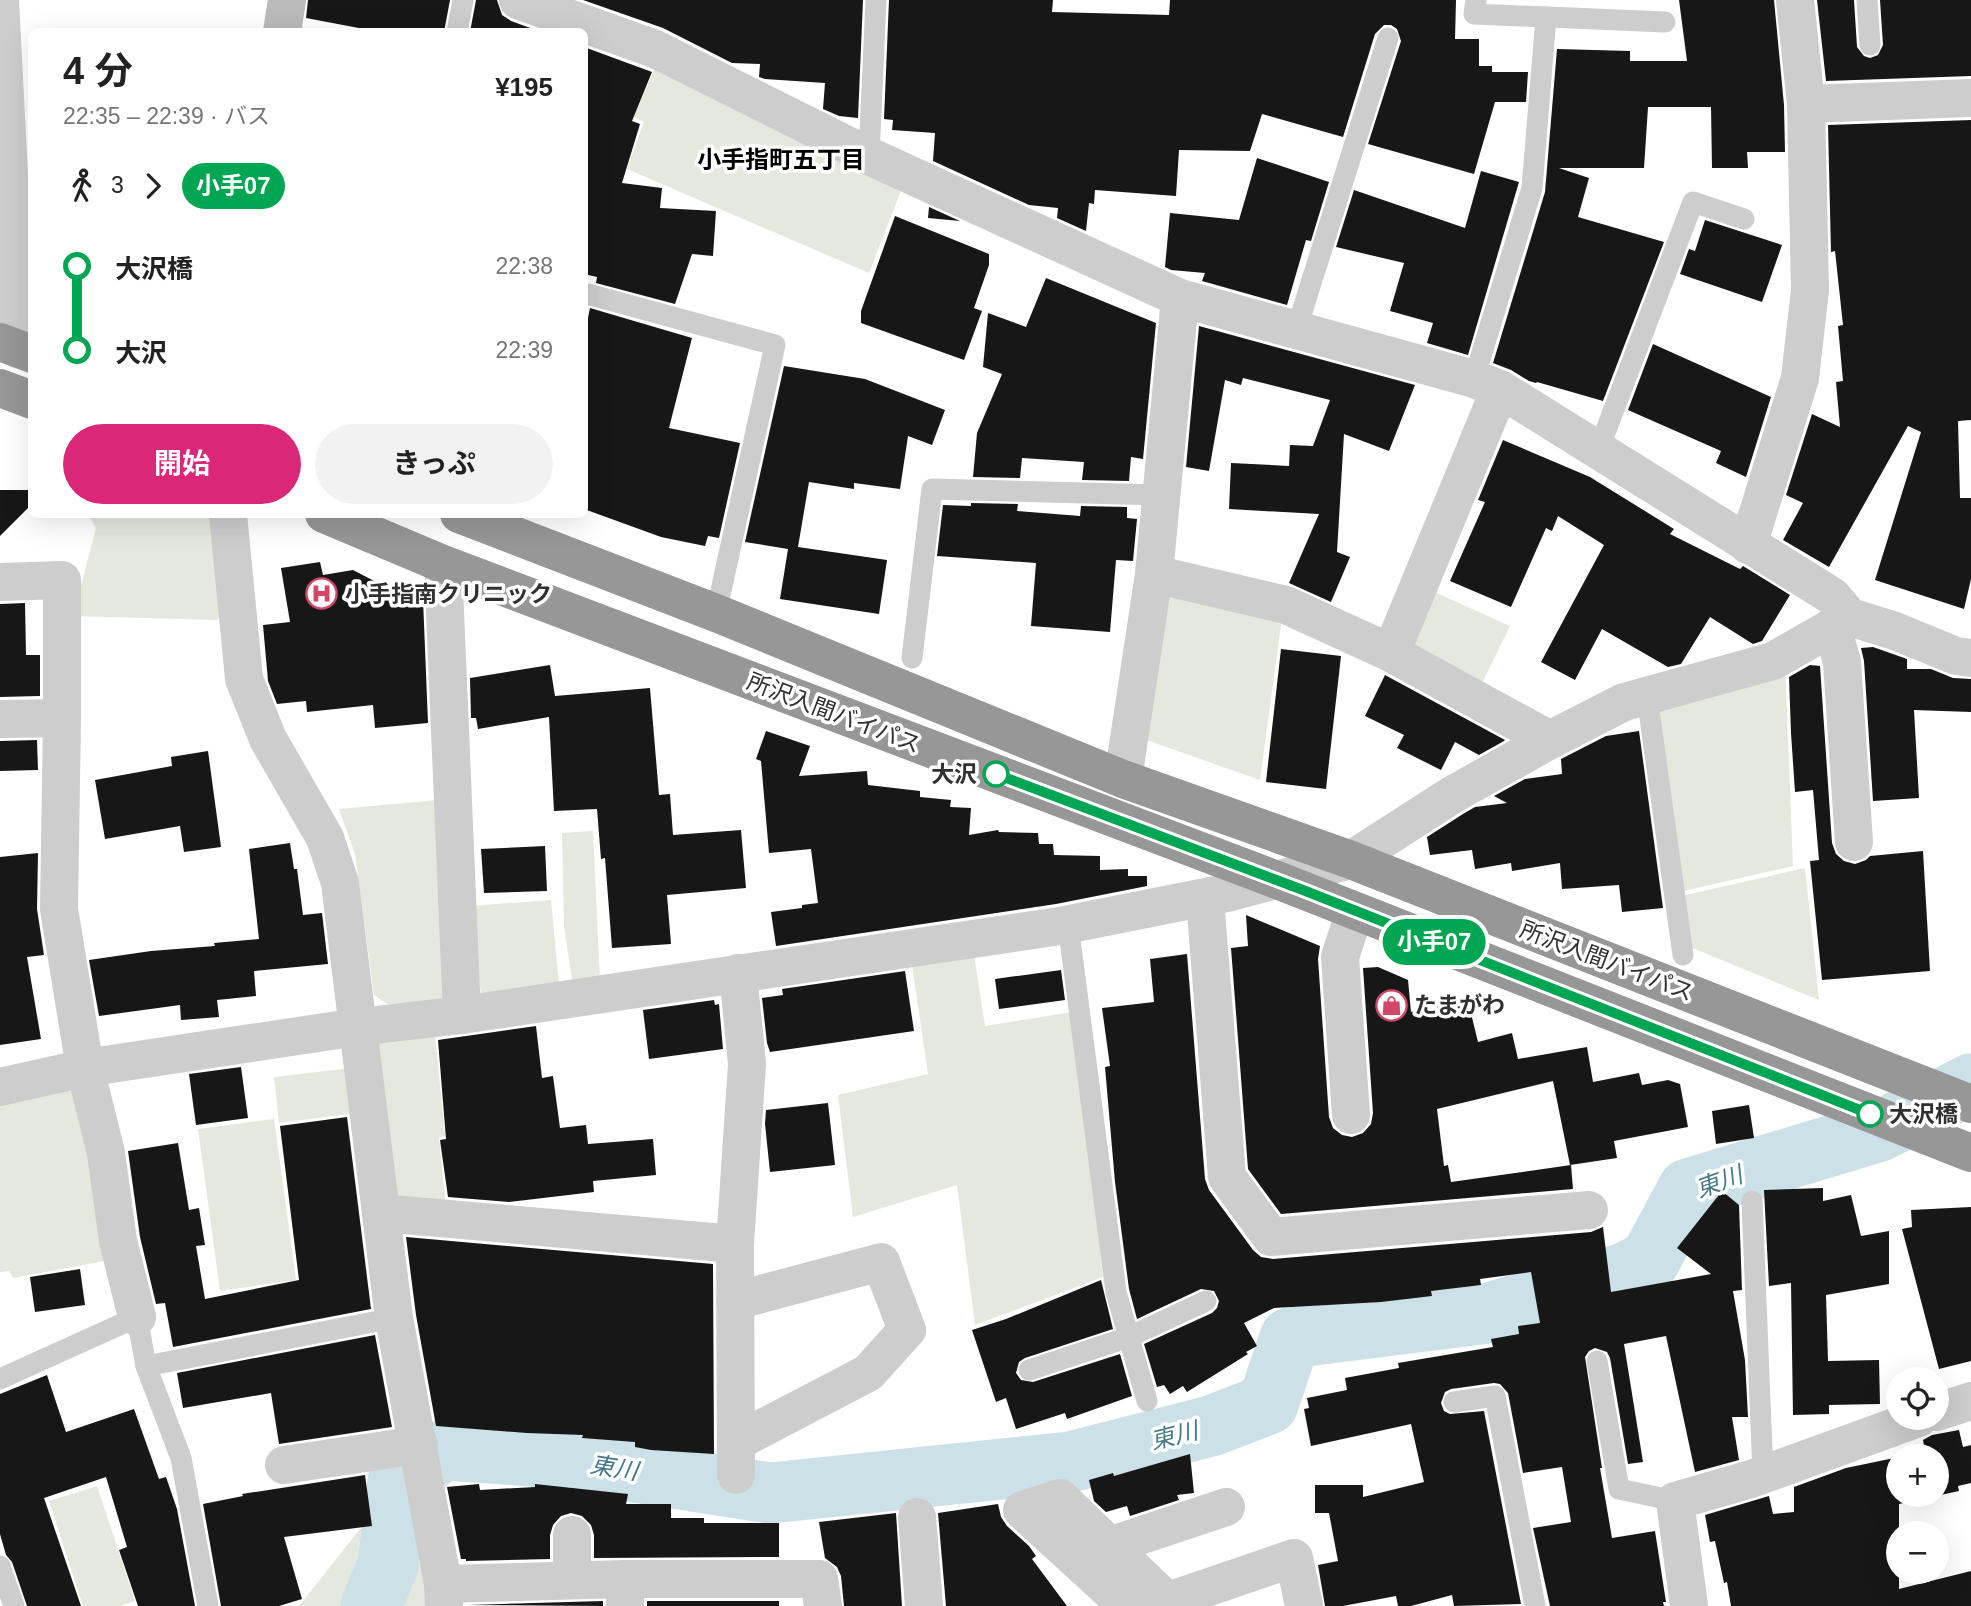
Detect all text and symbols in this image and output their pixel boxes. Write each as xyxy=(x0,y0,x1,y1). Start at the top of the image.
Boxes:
text: 4 分 xyxy=(63,50,133,92)
text: ¥195 xyxy=(495,72,553,102)
text: 22:35 – 22:39 · バス xyxy=(63,103,270,129)
district label: 小手指町五丁目 xyxy=(697,146,865,173)
icon: walk xyxy=(63,167,101,205)
icon: forward xyxy=(134,167,172,205)
text: 3 xyxy=(111,172,124,198)
text: 小手07 xyxy=(196,172,271,199)
text: 22:38 xyxy=(495,253,553,279)
text: 大沢橋 xyxy=(115,254,193,284)
text: 22:39 xyxy=(495,337,553,363)
text: 大沢 xyxy=(115,338,167,368)
button: 開始 xyxy=(63,424,301,504)
button: きっぷ xyxy=(315,424,553,504)
hospital icon: 小手指南クリニック xyxy=(305,577,339,611)
place label: 小手指南クリニック xyxy=(345,581,552,607)
street label: 所沢入間バイパス xyxy=(744,668,924,758)
place label: 大沢 xyxy=(931,761,977,787)
marker: 大沢 xyxy=(983,761,1009,787)
street label: 所沢入間バイパス xyxy=(1517,916,1697,1006)
line badge: 小手07 xyxy=(1385,919,1483,965)
text: 小手07 xyxy=(1397,928,1471,955)
shop icon: たまがわ xyxy=(1374,988,1408,1022)
place label: たまがわ xyxy=(1414,992,1505,1018)
marker: 大沢橋 xyxy=(1857,1101,1883,1127)
place label: 大沢橋 xyxy=(1889,1101,1958,1127)
water label: 東川 xyxy=(1692,1160,1749,1202)
map controls xyxy=(1886,1367,1949,1584)
button: locate xyxy=(1886,1367,1949,1430)
water label: 東川 xyxy=(1147,1416,1203,1454)
button: + xyxy=(1886,1444,1949,1507)
water label: 東川 xyxy=(588,1450,643,1485)
button: − xyxy=(1886,1521,1949,1584)

